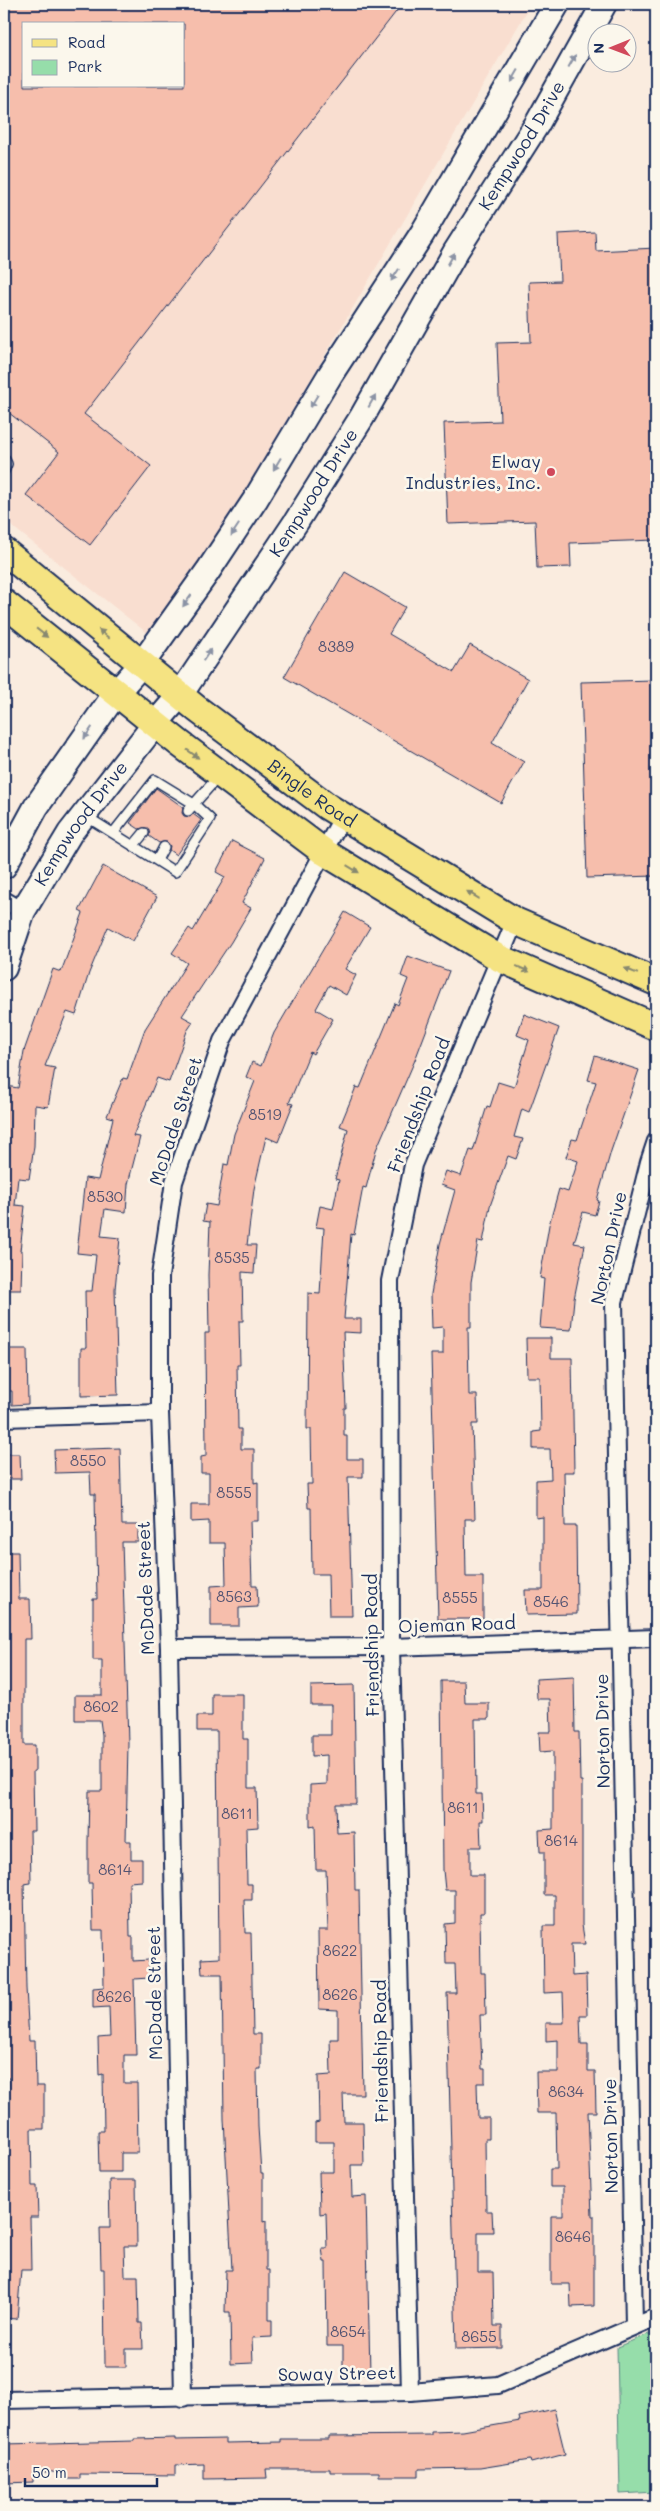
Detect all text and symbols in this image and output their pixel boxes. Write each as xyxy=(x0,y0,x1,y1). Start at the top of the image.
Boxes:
legend xyxy=(22,22,185,88)
north arrow xyxy=(588,22,638,72)
text: Road xyxy=(68,32,105,52)
text: N xyxy=(589,43,608,54)
one-way arrow xyxy=(568,53,576,68)
text: Park xyxy=(68,56,102,76)
one-way arrow xyxy=(510,69,519,83)
street label: Kempwood Drive xyxy=(472,76,570,214)
one-way arrow xyxy=(447,252,456,266)
one-way arrow xyxy=(390,268,400,282)
one-way arrow xyxy=(367,394,376,407)
one-way arrow xyxy=(310,395,319,408)
street label: Kempwood Drive xyxy=(263,424,363,561)
place label: Elway Industries, Inc. xyxy=(406,449,541,494)
one-way arrow xyxy=(272,457,281,470)
marker: Elway Industries, Inc. xyxy=(545,466,557,478)
one-way arrow xyxy=(230,524,240,537)
one-way arrow xyxy=(182,594,192,608)
one-way arrow xyxy=(35,628,49,638)
one-way arrow xyxy=(97,628,110,639)
house number: 8389 xyxy=(318,636,354,656)
one-way arrow xyxy=(202,648,212,661)
one-way arrow xyxy=(83,726,93,740)
one-way arrow xyxy=(186,749,200,759)
street label: Bingle Road xyxy=(263,753,361,832)
street label: Kempwood Drive xyxy=(28,756,133,890)
one-way arrow xyxy=(347,865,360,874)
one-way arrow xyxy=(467,891,480,900)
one-way arrow xyxy=(516,965,530,973)
one-way arrow xyxy=(624,966,638,974)
street label: Friendship Road xyxy=(381,1033,455,1176)
street label: McDade Street xyxy=(143,1053,207,1188)
house number: 8519 xyxy=(248,1104,282,1124)
house number: 8530 xyxy=(87,1186,123,1206)
street label: Norton Drive xyxy=(584,1189,632,1306)
house number: 8535 xyxy=(214,1247,250,1267)
house number: 8550 xyxy=(70,1450,106,1470)
house number: 8555 xyxy=(216,1482,252,1502)
street label: McDade Street xyxy=(131,1521,159,1655)
street label: Friendship Road xyxy=(358,1573,384,1717)
house number: 8563 xyxy=(216,1586,252,1606)
house number: 8555 xyxy=(442,1587,478,1607)
house number: 8546 xyxy=(533,1591,569,1611)
street label: Ojeman Road xyxy=(398,1610,516,1638)
street label: Norton Drive xyxy=(589,1673,615,1789)
house number: 8602 xyxy=(83,1696,119,1716)
house number: 8611 xyxy=(447,1797,479,1817)
house number: 8611 xyxy=(221,1803,253,1823)
house number: 8614 xyxy=(544,1830,578,1850)
house number: 8614 xyxy=(98,1859,132,1879)
street label: McDade Street xyxy=(141,1926,167,2060)
house number: 8622 xyxy=(323,1940,357,1960)
street label: Friendship Road xyxy=(367,1979,393,2123)
house number: 8626 xyxy=(322,1984,358,2004)
house number: 8626 xyxy=(96,1986,132,2006)
street label: Norton Drive xyxy=(597,2078,623,2194)
house number: 8634 xyxy=(548,2081,584,2101)
house number: 8646 xyxy=(555,2226,591,2246)
house number: 8654 xyxy=(330,2321,366,2341)
house number: 8655 xyxy=(461,2326,497,2346)
street label: Soway Street xyxy=(278,2360,396,2386)
scale bar xyxy=(25,2456,158,2488)
text: 50 m xyxy=(32,2462,67,2482)

